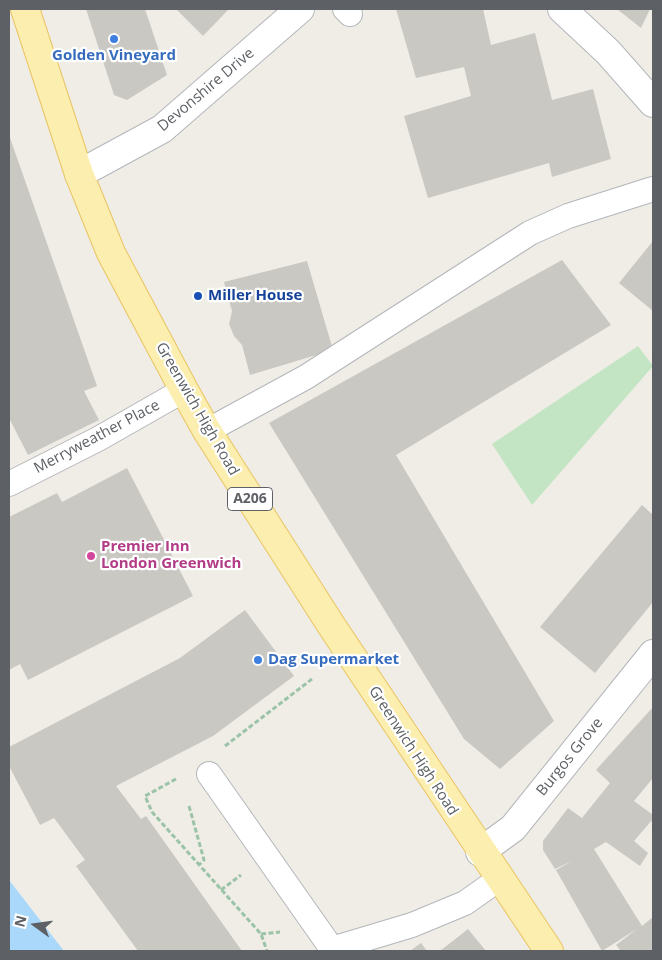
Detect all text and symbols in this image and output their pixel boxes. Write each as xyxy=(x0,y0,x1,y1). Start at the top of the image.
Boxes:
marker: Golden Vineyard xyxy=(108,33,120,45)
street label: Devonshire Drive xyxy=(154,44,258,136)
place label: Golden Vineyard xyxy=(52,47,176,65)
place label: Miller House xyxy=(208,287,302,305)
marker: Miller House xyxy=(192,290,204,302)
street label: Greenwich High Road xyxy=(152,339,242,479)
street label: Merryweather Place xyxy=(31,396,163,478)
road number: A206 xyxy=(228,488,272,510)
place label: Premier Inn London Greenwich xyxy=(101,538,241,573)
marker: Premier Inn London Greenwich xyxy=(85,550,97,562)
place label: Dag Supermarket xyxy=(268,651,399,669)
marker: Dag Supermarket xyxy=(252,654,264,666)
street label: Greenwich High Road xyxy=(364,683,462,819)
street label: Burgos Grove xyxy=(533,714,607,800)
north arrow xyxy=(10,900,60,950)
text: N xyxy=(9,913,31,929)

